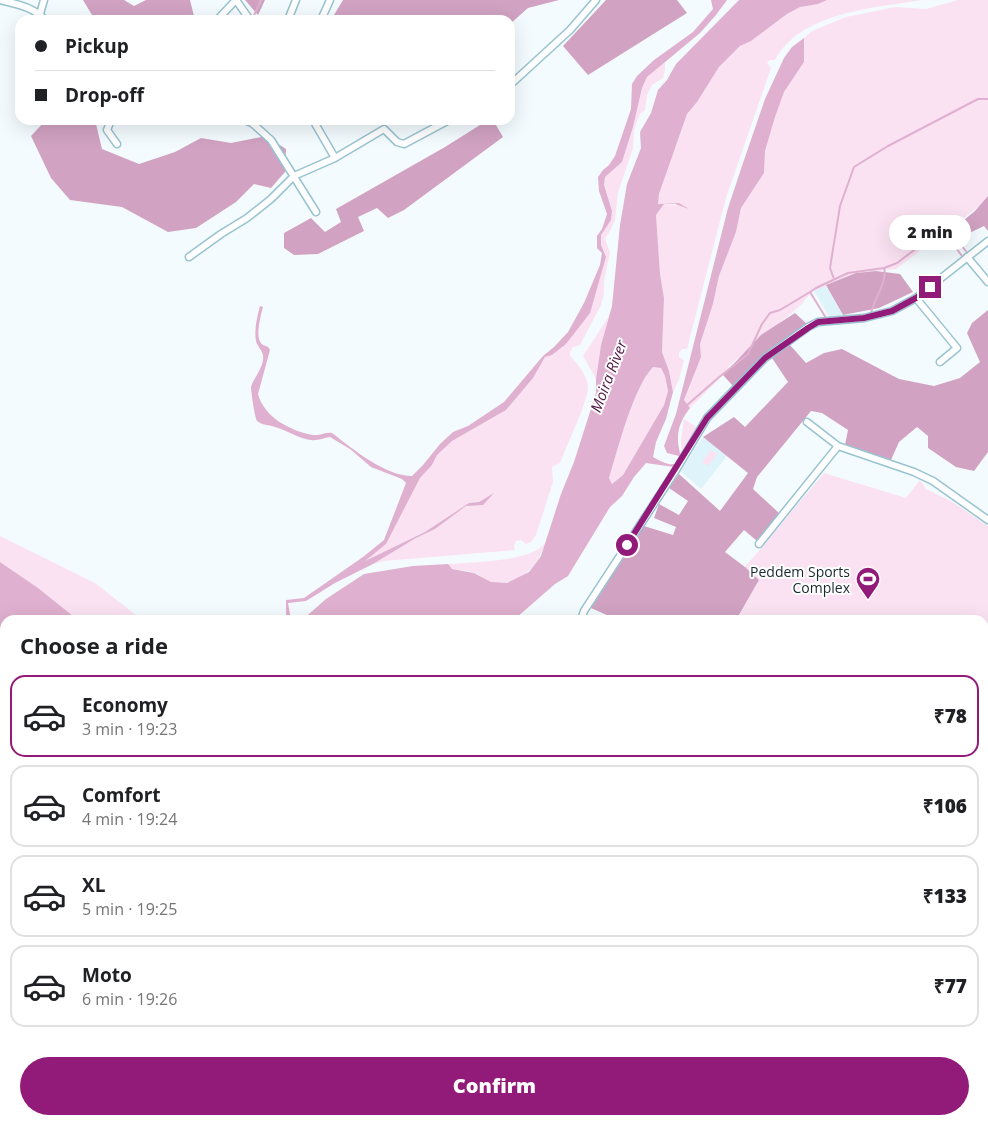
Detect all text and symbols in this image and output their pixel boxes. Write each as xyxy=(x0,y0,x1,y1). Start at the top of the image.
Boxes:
text: Pickup xyxy=(65,33,129,59)
text: Drop-off xyxy=(65,82,144,108)
callout: 2 min xyxy=(889,214,971,250)
text: 2 min xyxy=(907,221,953,243)
route end xyxy=(919,276,941,298)
water label: Moira River xyxy=(585,336,631,415)
route start xyxy=(616,534,638,556)
place label: Peddem Sports Complex xyxy=(750,562,851,597)
sports icon: Peddem Sports Complex xyxy=(855,566,881,600)
text: Choose a ride xyxy=(20,630,168,660)
text: Economy xyxy=(82,692,168,718)
icon: car xyxy=(22,694,67,739)
text: ₹78 xyxy=(934,703,967,729)
text: 3 min · 19:23 xyxy=(82,718,177,740)
text: Comfort xyxy=(82,782,161,808)
icon: car xyxy=(22,784,67,829)
text: ₹106 xyxy=(923,793,967,819)
text: 4 min · 19:24 xyxy=(82,808,177,830)
text: XL xyxy=(82,872,105,898)
icon: car xyxy=(22,874,67,919)
text: ₹133 xyxy=(923,883,967,909)
text: 5 min · 19:25 xyxy=(82,898,177,920)
text: Moto xyxy=(82,962,132,988)
icon: car xyxy=(22,964,67,1009)
text: ₹77 xyxy=(934,973,967,999)
text: 6 min · 19:26 xyxy=(82,988,177,1010)
button: Confirm xyxy=(20,1057,969,1115)

